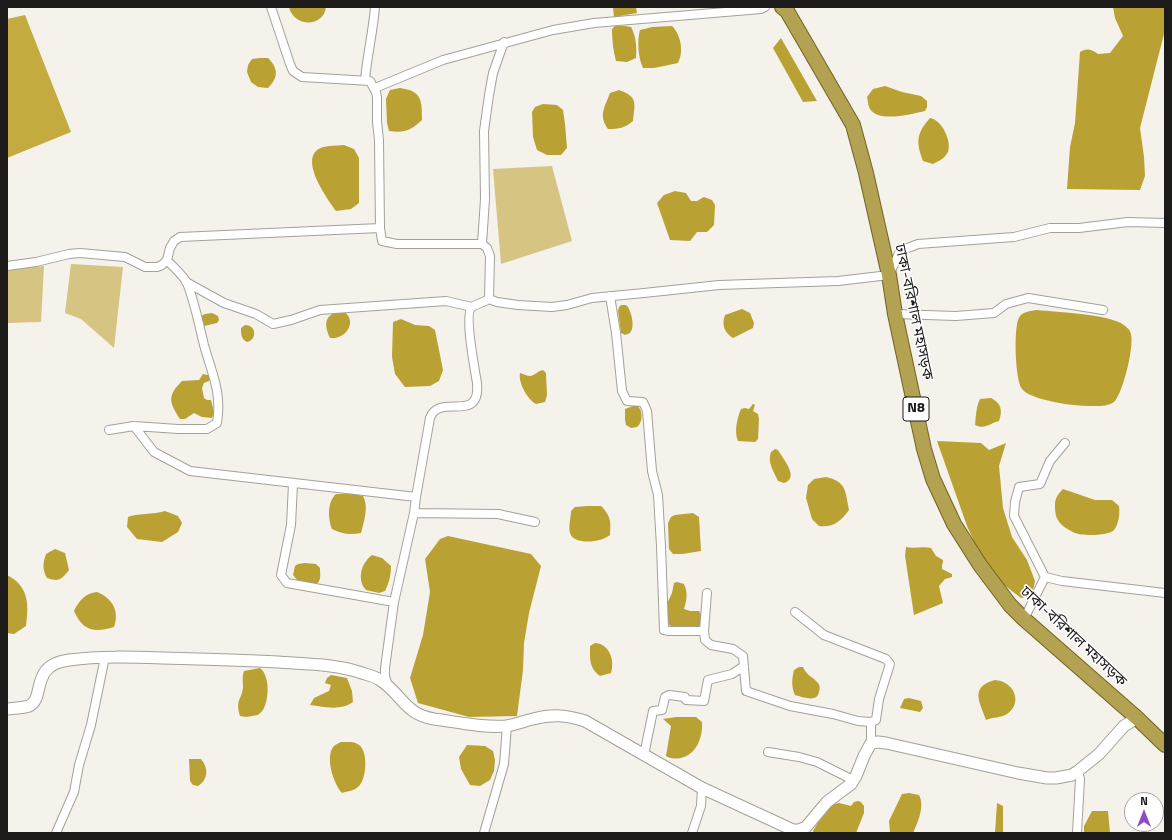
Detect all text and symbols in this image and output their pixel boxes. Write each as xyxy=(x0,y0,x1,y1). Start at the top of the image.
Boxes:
street label: ঢাকা-বরিশাল মহাসড়ক xyxy=(890,242,936,382)
road number: N8 xyxy=(903,397,929,421)
street label: ঢাকা-বরিশাল মহাসড়ক xyxy=(1016,583,1130,691)
north arrow xyxy=(1124,792,1164,832)
text: N xyxy=(1140,793,1148,809)

